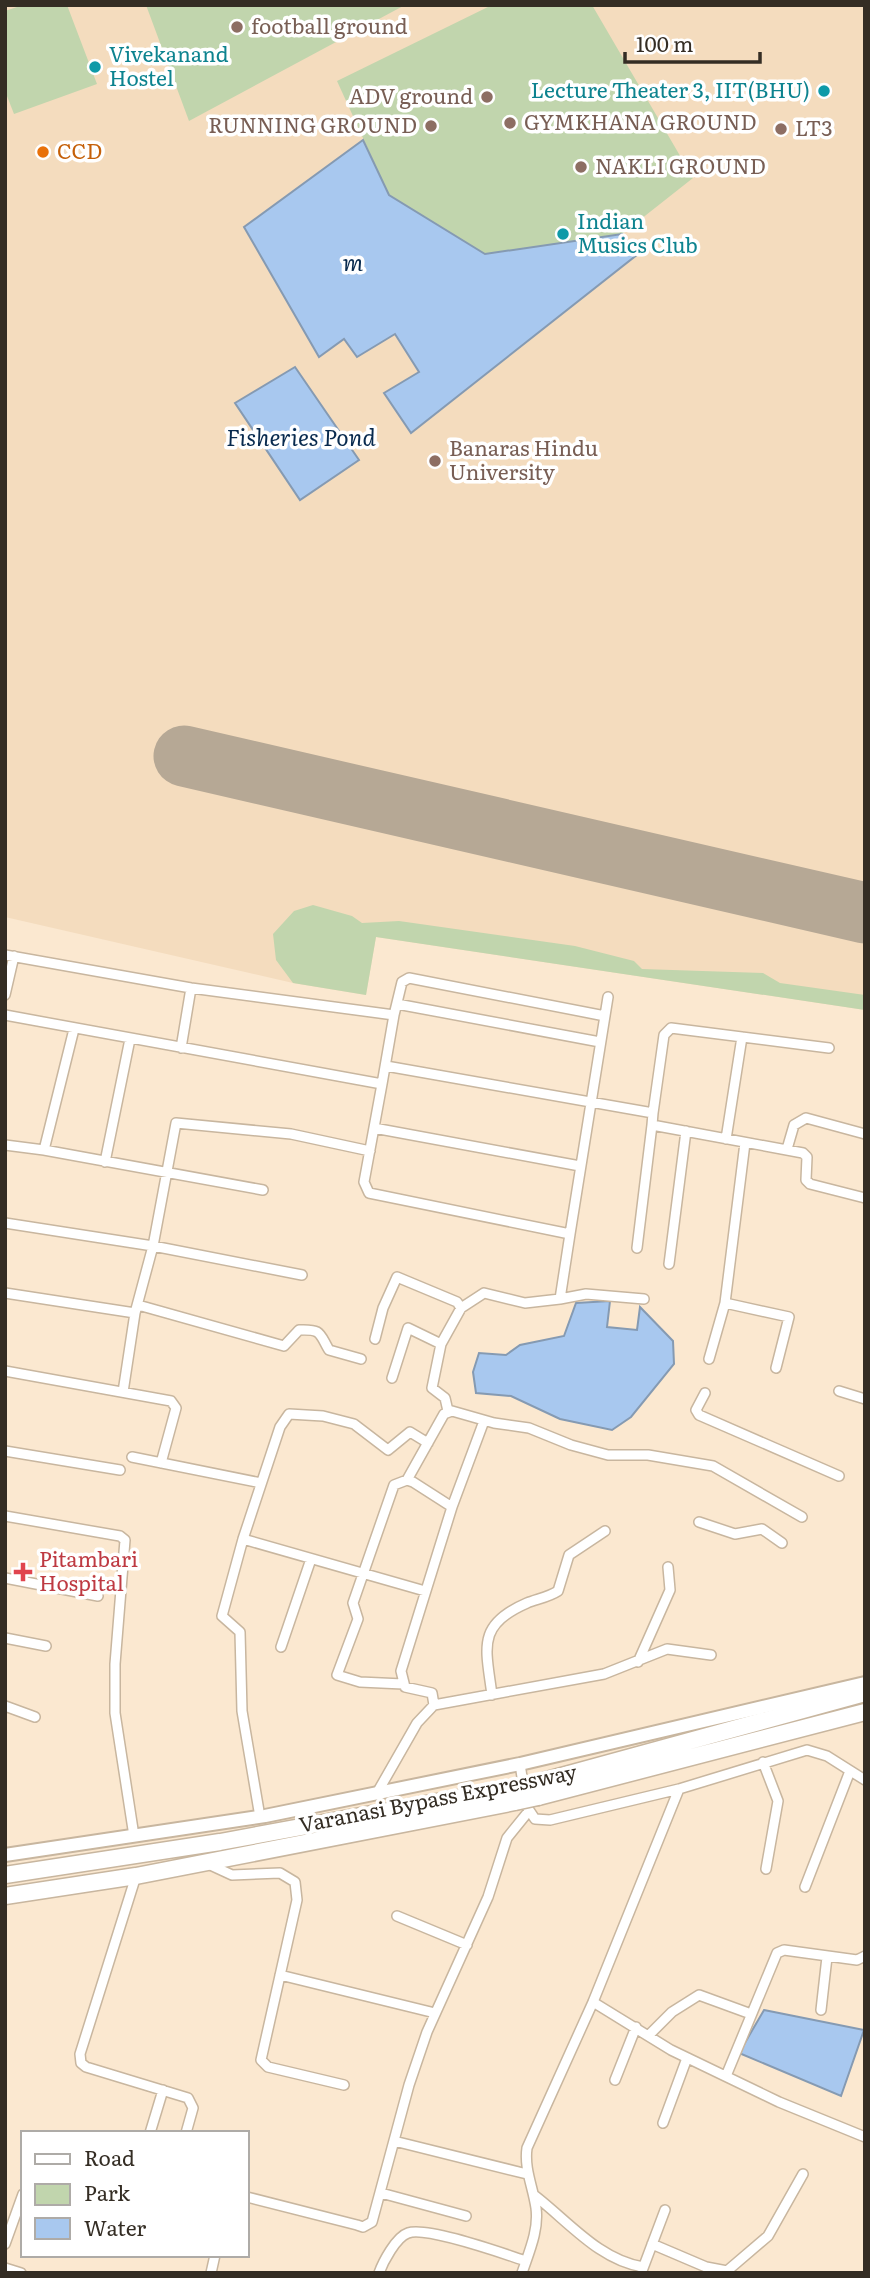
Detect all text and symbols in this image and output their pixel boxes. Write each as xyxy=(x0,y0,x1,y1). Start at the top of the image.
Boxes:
place label: football ground xyxy=(251,9,408,40)
marker: football ground xyxy=(229,19,245,35)
scale bar xyxy=(625,21,760,65)
text: 100 m xyxy=(636,27,693,58)
place label: Vivekanand Hostel xyxy=(109,37,229,92)
marker: Vivekanand Hostel xyxy=(87,59,103,75)
place label: Lecture Theater 3, IIT(BHU) xyxy=(531,73,810,104)
place label: ADV ground xyxy=(349,79,473,110)
marker: Lecture Theater 3, IIT(BHU) xyxy=(816,83,832,99)
marker: ADV ground xyxy=(479,89,495,105)
place label: GYMKHANA GROUND xyxy=(524,105,757,136)
place label: RUNNING GROUND xyxy=(208,108,417,139)
place label: LT3 xyxy=(795,111,833,142)
marker: GYMKHANA GROUND xyxy=(502,115,518,131)
marker: RUNNING GROUND xyxy=(423,118,439,134)
marker: LT3 xyxy=(773,121,789,137)
place label: CCD xyxy=(57,134,102,165)
marker: CCD xyxy=(35,144,51,160)
place label: NAKLI GROUND xyxy=(595,149,766,180)
marker: NAKLI GROUND xyxy=(573,159,589,175)
place label: Indian Musics Club xyxy=(577,204,698,259)
marker: Indian Musics Club xyxy=(555,226,571,242)
water label: m xyxy=(343,244,363,278)
water label: Fisheries Pond xyxy=(226,419,376,453)
place label: Banaras Hindu University xyxy=(449,431,598,486)
marker: Banaras Hindu University xyxy=(427,453,443,469)
place label: Pitambari Hospital xyxy=(39,1542,138,1597)
marker: Pitambari Hospital xyxy=(13,1562,33,1582)
street label: Varanasi Bypass Expressway xyxy=(296,1754,580,1839)
legend xyxy=(21,2131,248,2257)
text: Road xyxy=(84,2141,135,2172)
text: Park xyxy=(84,2176,130,2207)
text: Water xyxy=(84,2211,146,2242)

